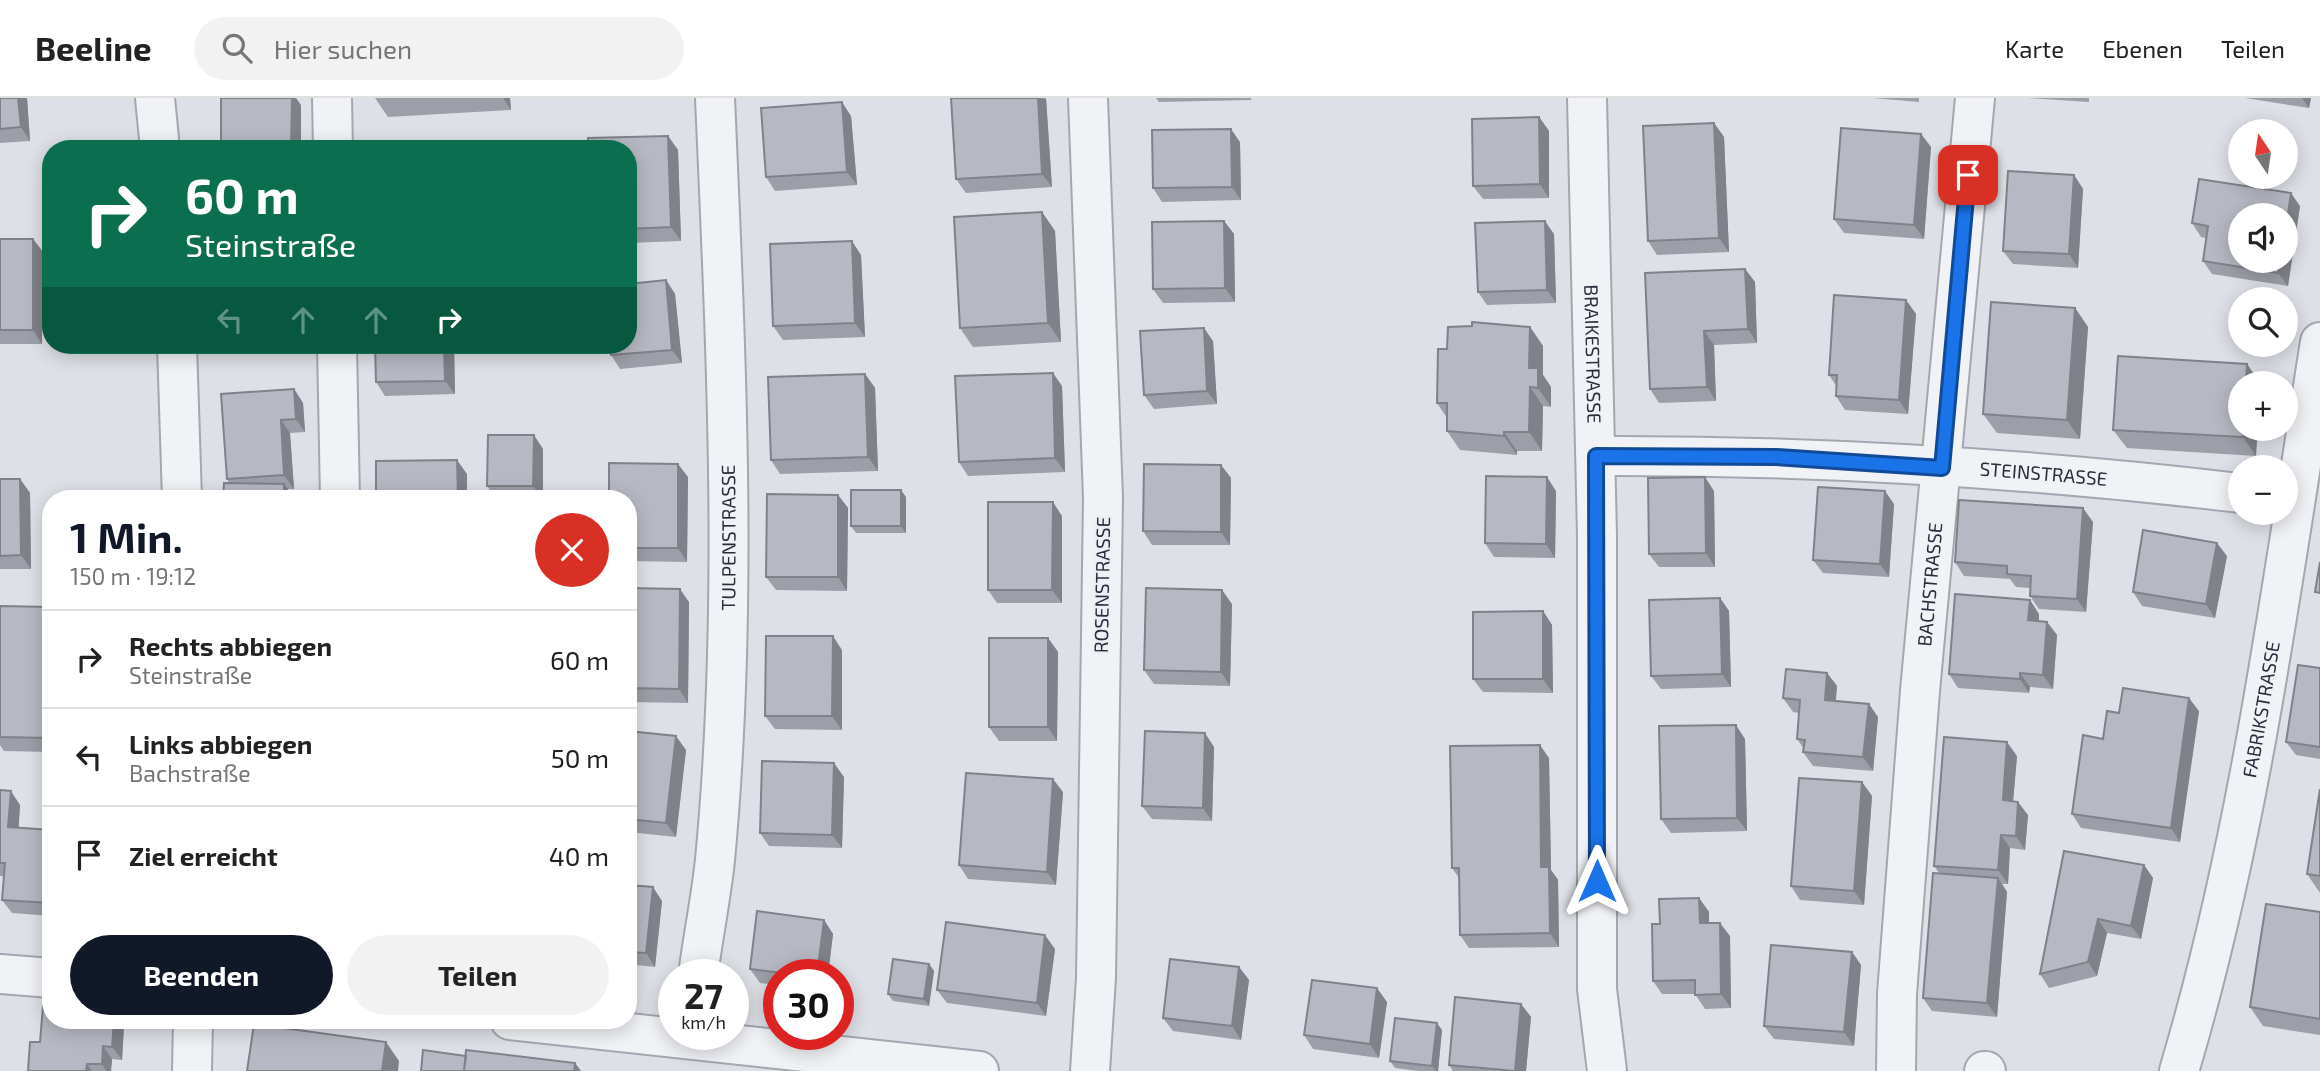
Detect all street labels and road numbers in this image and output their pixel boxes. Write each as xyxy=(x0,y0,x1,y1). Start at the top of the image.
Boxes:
street label: BRAIKESTRASSE xyxy=(1580,284,1606,424)
street label: STEINSTRASSE xyxy=(1979,457,2108,490)
street label: TULPENSTRASSE xyxy=(716,464,740,611)
street label: ROSENSTRASSE xyxy=(1089,517,1114,653)
street label: BACHSTRASSE xyxy=(1912,521,1947,647)
street label: FABRIKSTRASSE xyxy=(2237,639,2284,779)

